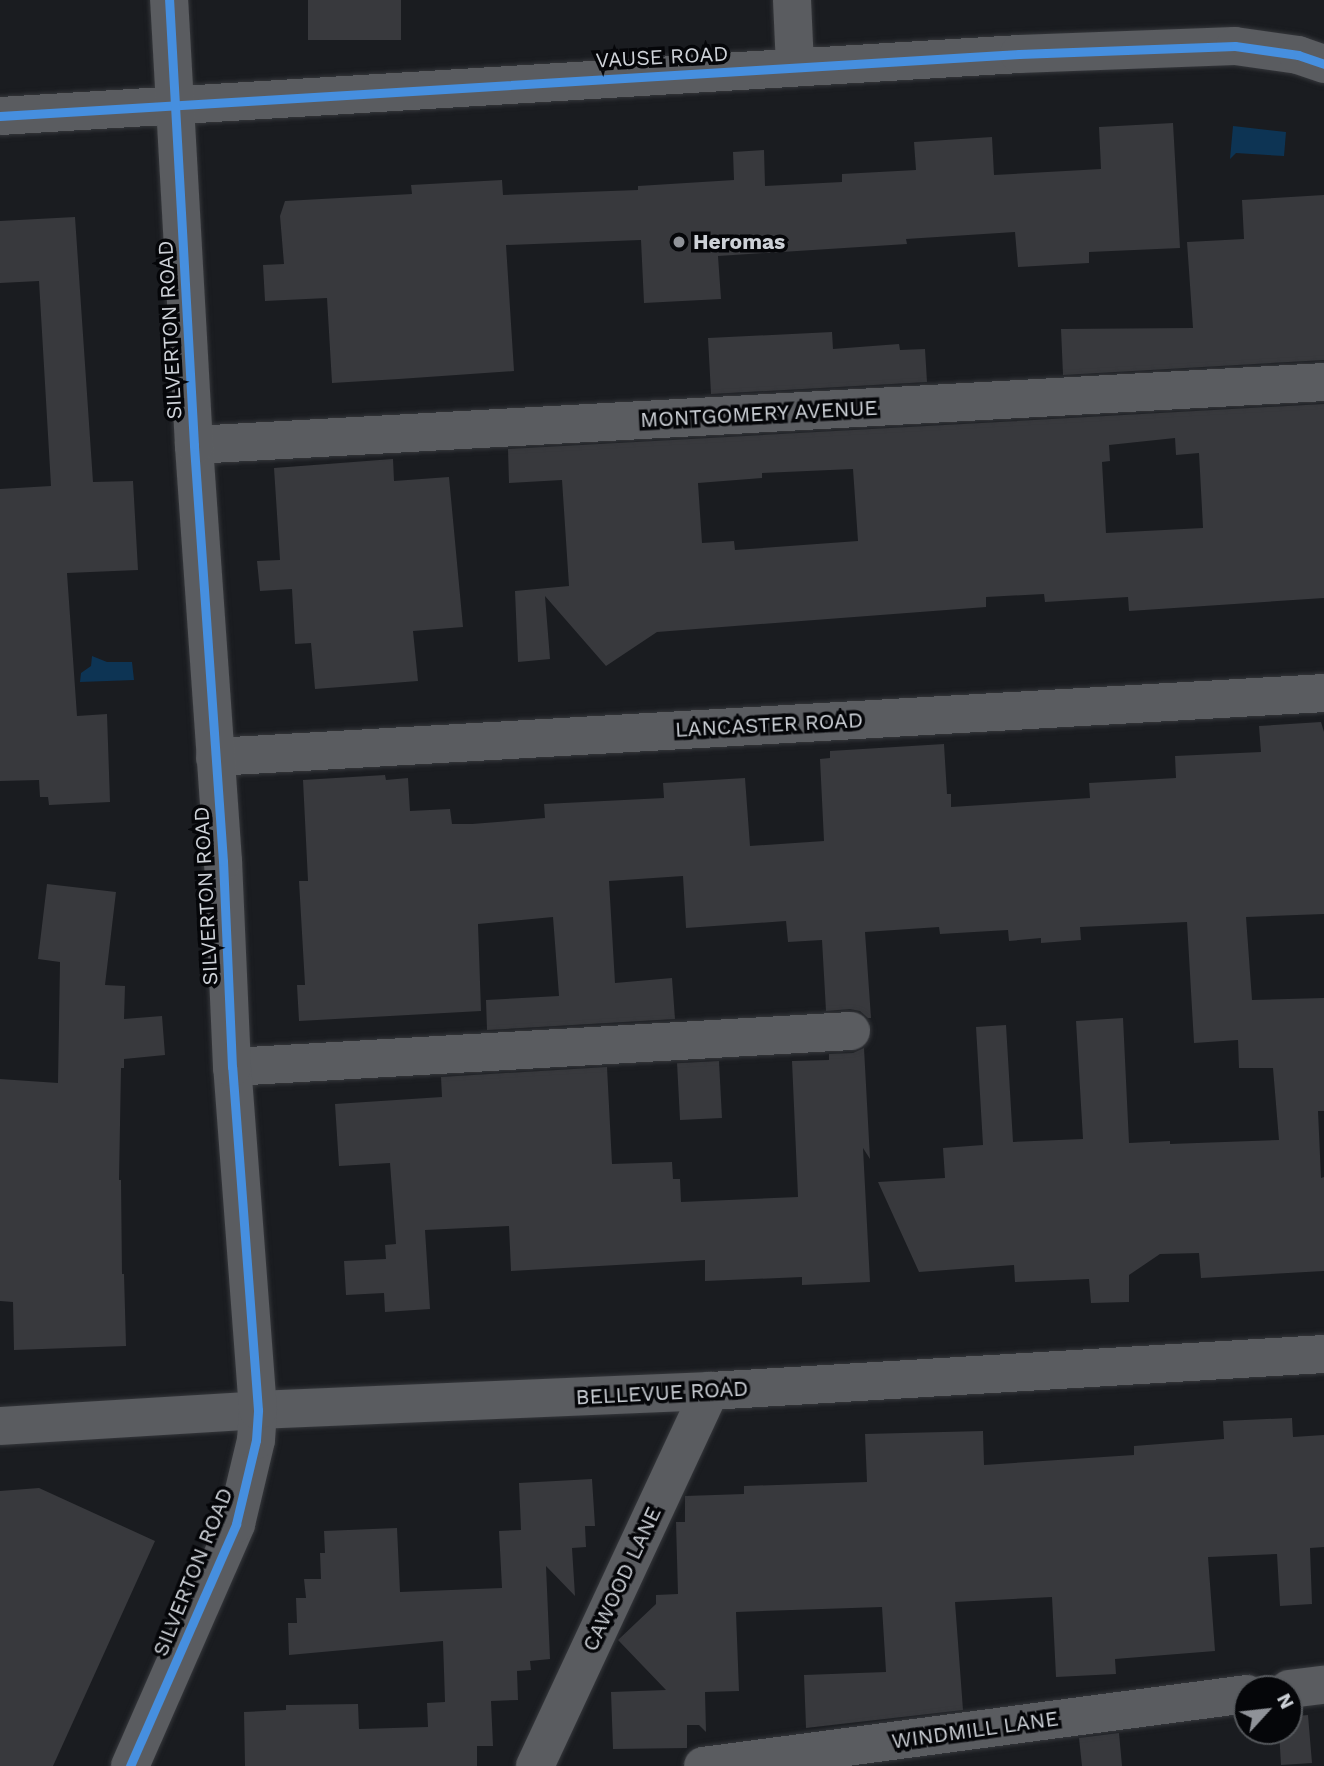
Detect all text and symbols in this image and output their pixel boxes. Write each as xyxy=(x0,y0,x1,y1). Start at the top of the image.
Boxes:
street label: VAUSE ROAD xyxy=(595,41,729,73)
place label: Heromas xyxy=(693,229,785,255)
marker: Heromas xyxy=(671,234,687,250)
street label: SILVERTON ROAD xyxy=(153,240,187,420)
street label: MONTGOMERY AVENUE xyxy=(639,395,879,433)
street label: LANCASTER ROAD xyxy=(674,707,864,743)
street label: SILVERTON ROAD xyxy=(189,806,223,986)
street label: BELLEVUE ROAD xyxy=(575,1376,749,1410)
street label: SILVERTON ROAD xyxy=(148,1484,238,1660)
street label: CAWOOD LANE xyxy=(578,1503,666,1655)
north arrow xyxy=(1233,1675,1303,1745)
text: N xyxy=(1272,1690,1299,1713)
street label: WINDMILL LANE xyxy=(890,1706,1060,1754)

